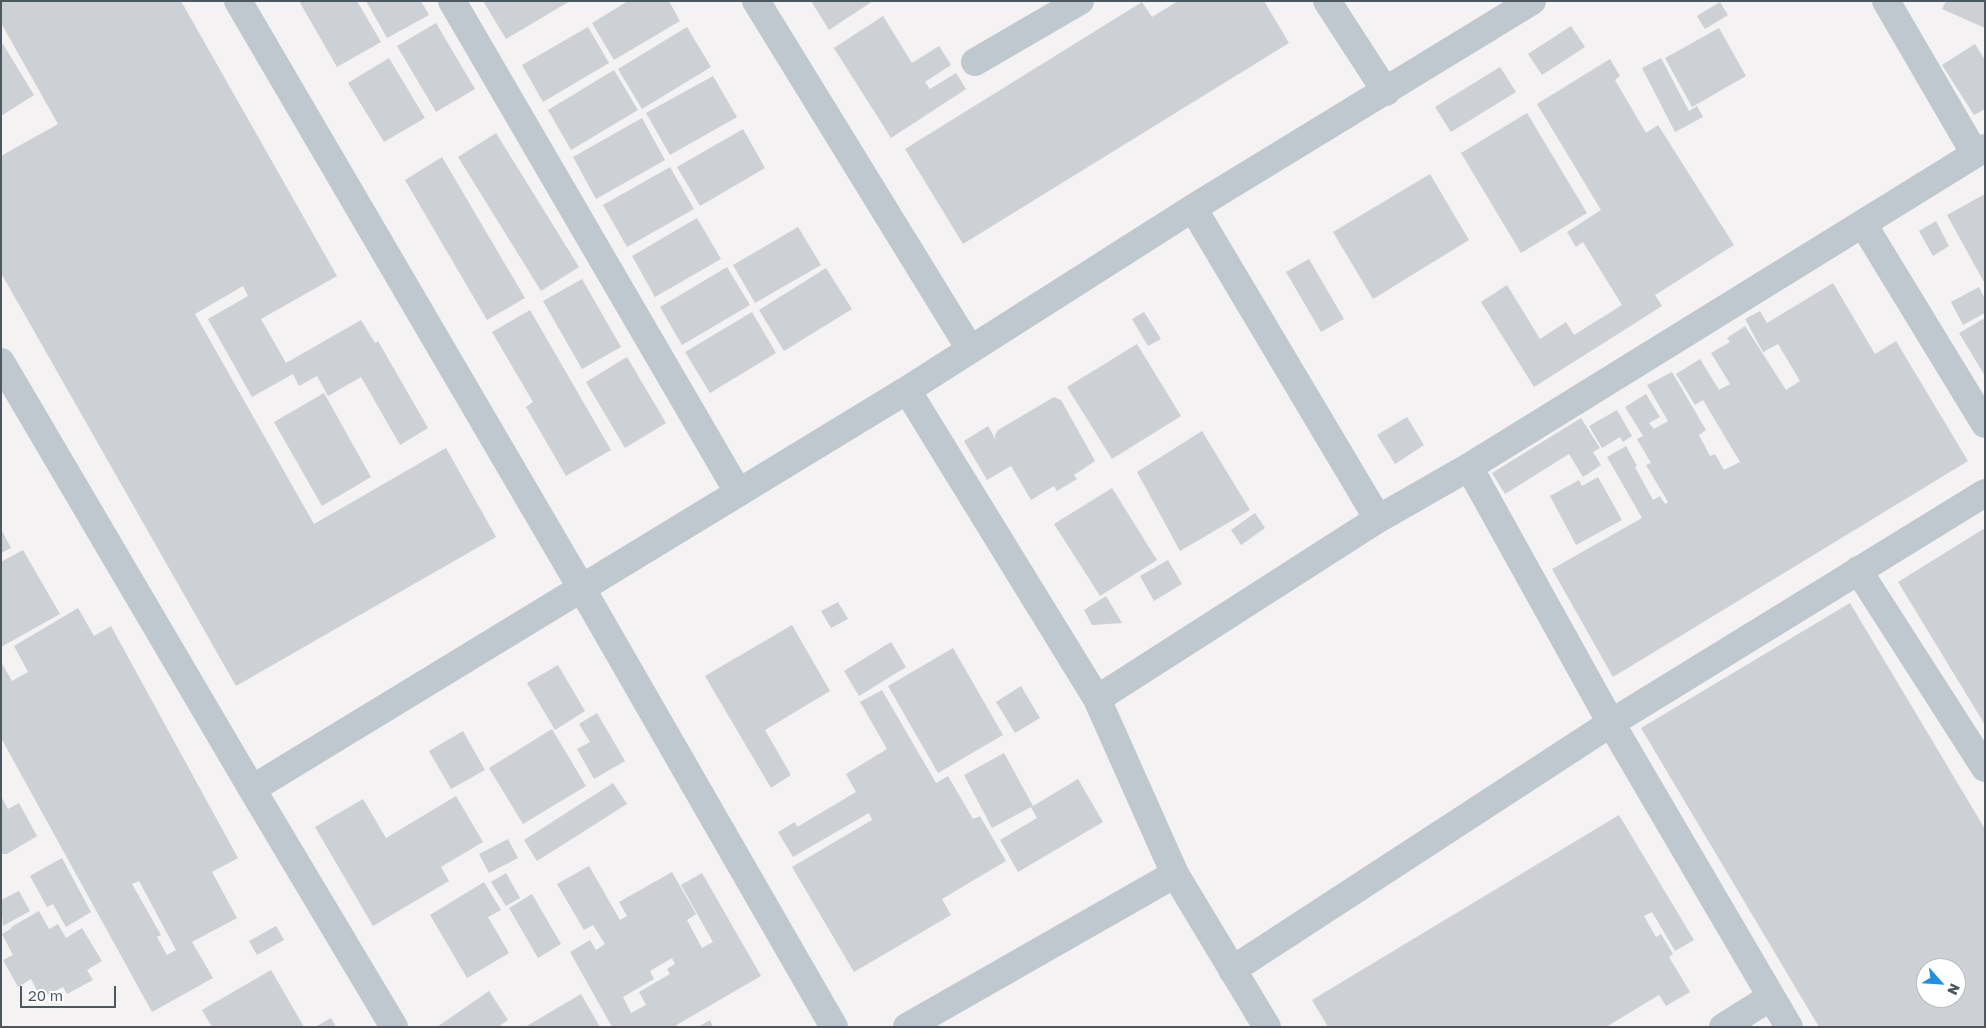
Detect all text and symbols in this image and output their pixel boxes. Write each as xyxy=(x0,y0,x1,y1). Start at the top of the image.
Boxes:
north arrow xyxy=(1916,958,1966,1008)
scale bar xyxy=(22,976,119,1008)
text: N xyxy=(1944,981,1964,998)
text: 20 m xyxy=(28,986,63,1004)

